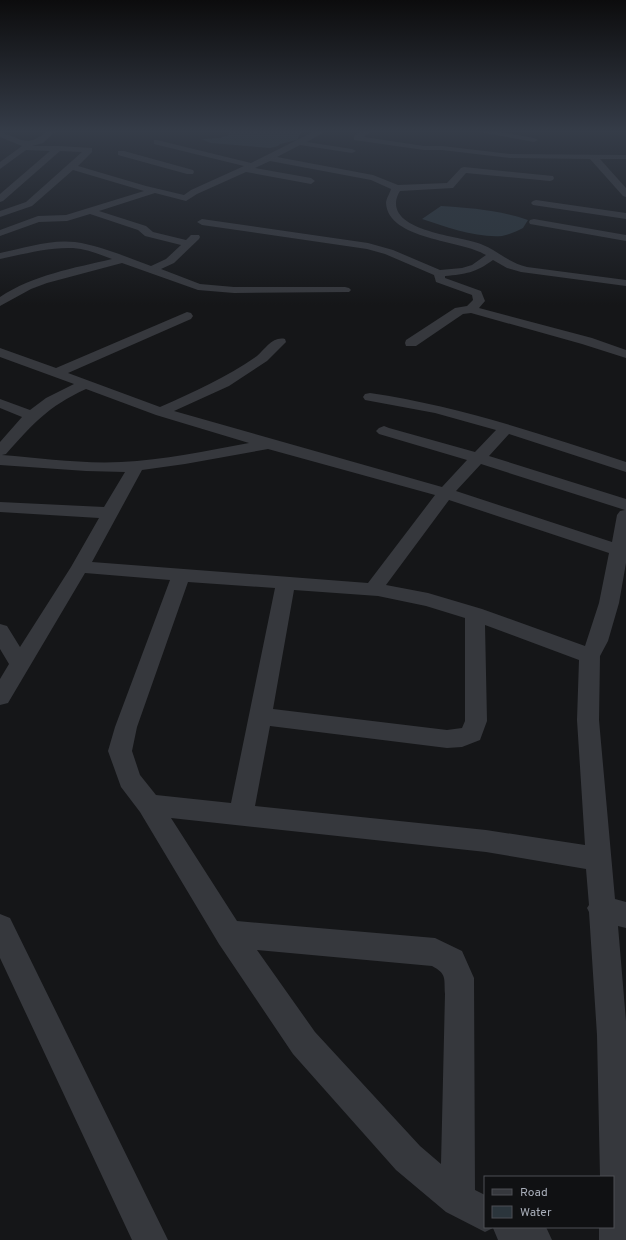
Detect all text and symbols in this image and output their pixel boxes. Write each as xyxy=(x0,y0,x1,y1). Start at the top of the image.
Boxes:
legend xyxy=(484,1176,614,1228)
text: Road xyxy=(520,1185,548,1201)
text: Water xyxy=(520,1205,552,1221)

